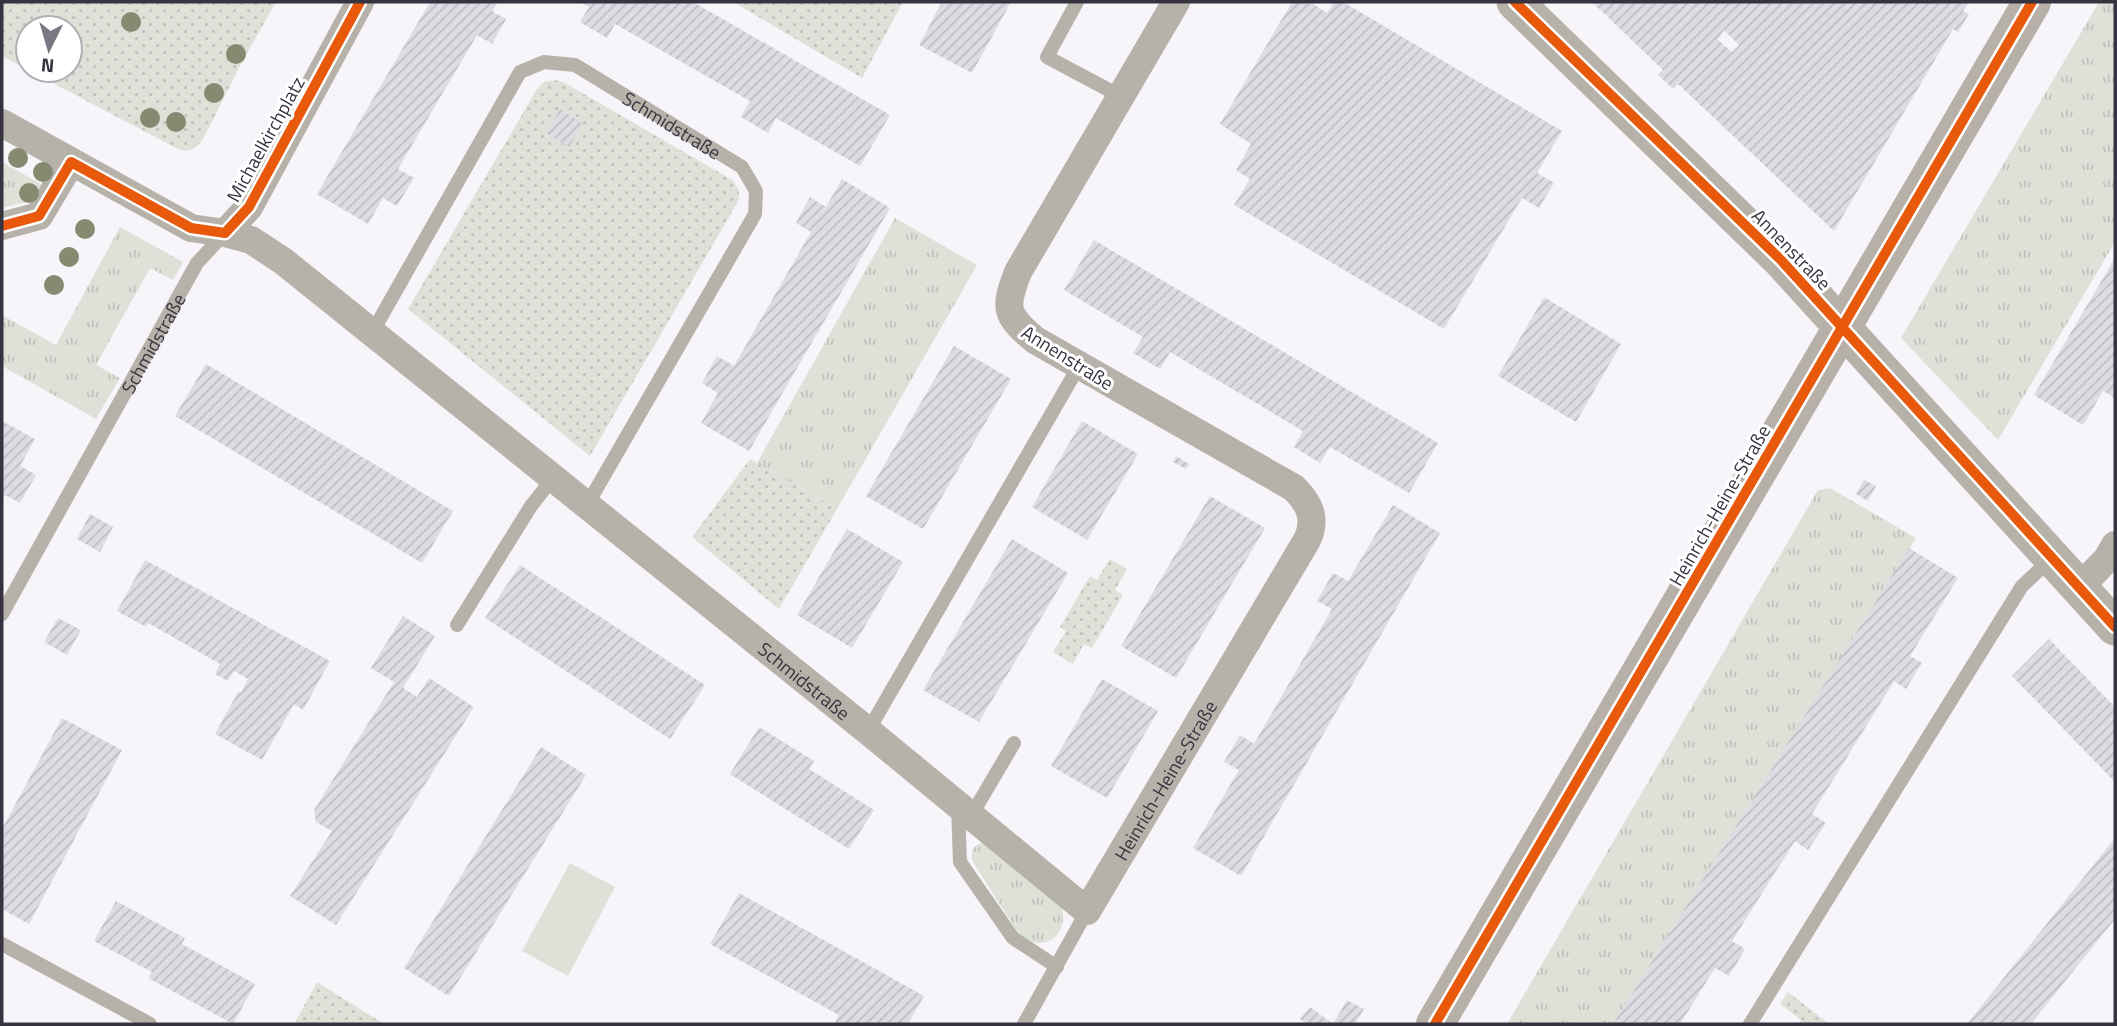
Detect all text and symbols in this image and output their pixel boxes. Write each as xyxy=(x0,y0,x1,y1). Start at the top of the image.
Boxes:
north arrow xyxy=(14,14,84,84)
text: N xyxy=(40,51,55,81)
street label: Michaelkirchplatz xyxy=(219,71,311,207)
street label: Schmidstraße xyxy=(617,83,727,166)
street label: Annenstraße xyxy=(1746,202,1838,296)
street label: Schmidstraße xyxy=(113,287,192,399)
street label: Annenstraße xyxy=(1016,317,1120,397)
street label: Heinrich-Heine-Straße xyxy=(1661,419,1777,591)
street label: Schmidstraße xyxy=(752,634,857,726)
street label: Heinrich-Heine-Straße xyxy=(1106,694,1224,866)

